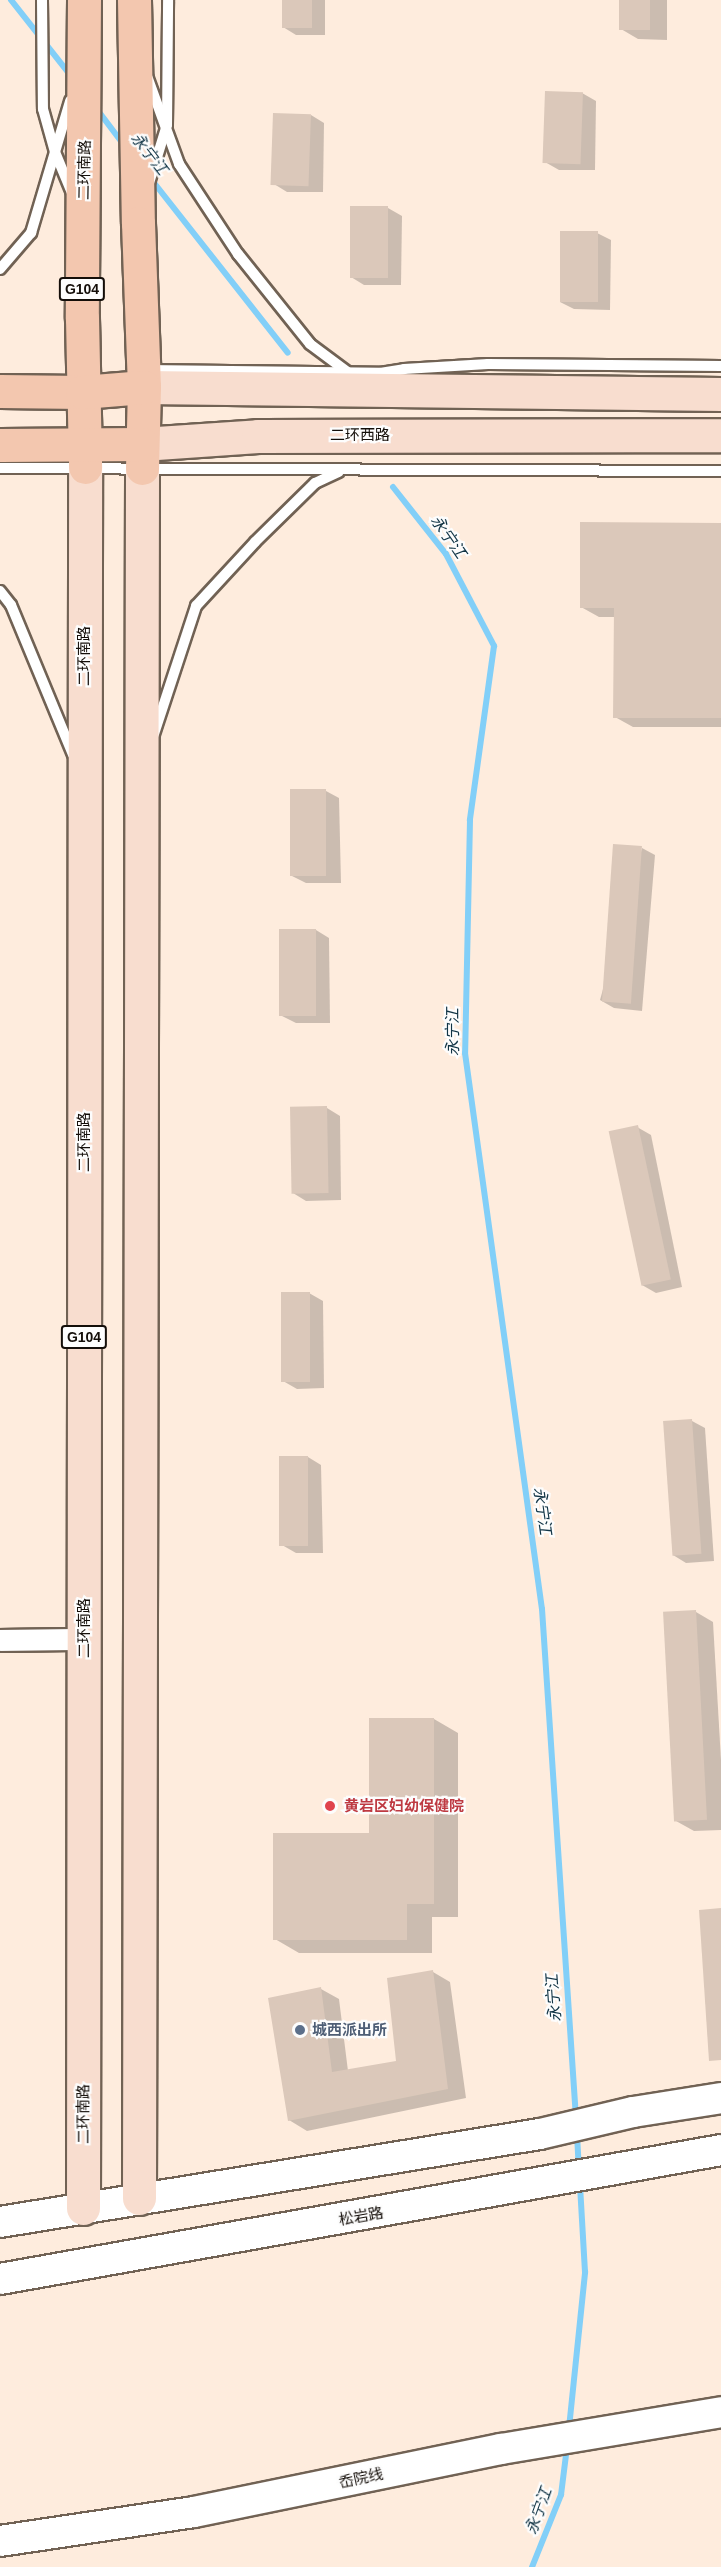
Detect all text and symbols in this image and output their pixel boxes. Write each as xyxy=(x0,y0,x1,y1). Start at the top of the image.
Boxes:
water label: 永宁江 xyxy=(127,129,171,179)
street label: 二环南路 xyxy=(74,140,94,200)
road number: G104 xyxy=(58,278,106,300)
street label: 二环西路 xyxy=(330,426,390,444)
water label: 永宁江 xyxy=(426,512,470,562)
street label: 二环南路 xyxy=(75,626,93,686)
water label: 永宁江 xyxy=(443,1008,463,1056)
street label: 二环南路 xyxy=(75,1112,93,1172)
road number: G104 xyxy=(60,1326,108,1348)
water label: 永宁江 xyxy=(529,1486,555,1536)
street label: 二环南路 xyxy=(75,1598,93,1658)
marker: 黄岩区妇幼保健院 xyxy=(321,1797,339,1815)
place label: 黄岩区妇幼保健院 xyxy=(344,1797,464,1815)
water label: 永宁江 xyxy=(543,1973,565,2023)
place label: 城西派出所 xyxy=(312,2021,387,2039)
marker: 城西派出所 xyxy=(293,2023,307,2037)
street label: 二环南路 xyxy=(74,2084,92,2144)
street label: 松岩路 xyxy=(337,2203,385,2229)
street label: 岙院线 xyxy=(337,2465,385,2491)
water label: 永宁江 xyxy=(522,2485,556,2537)

